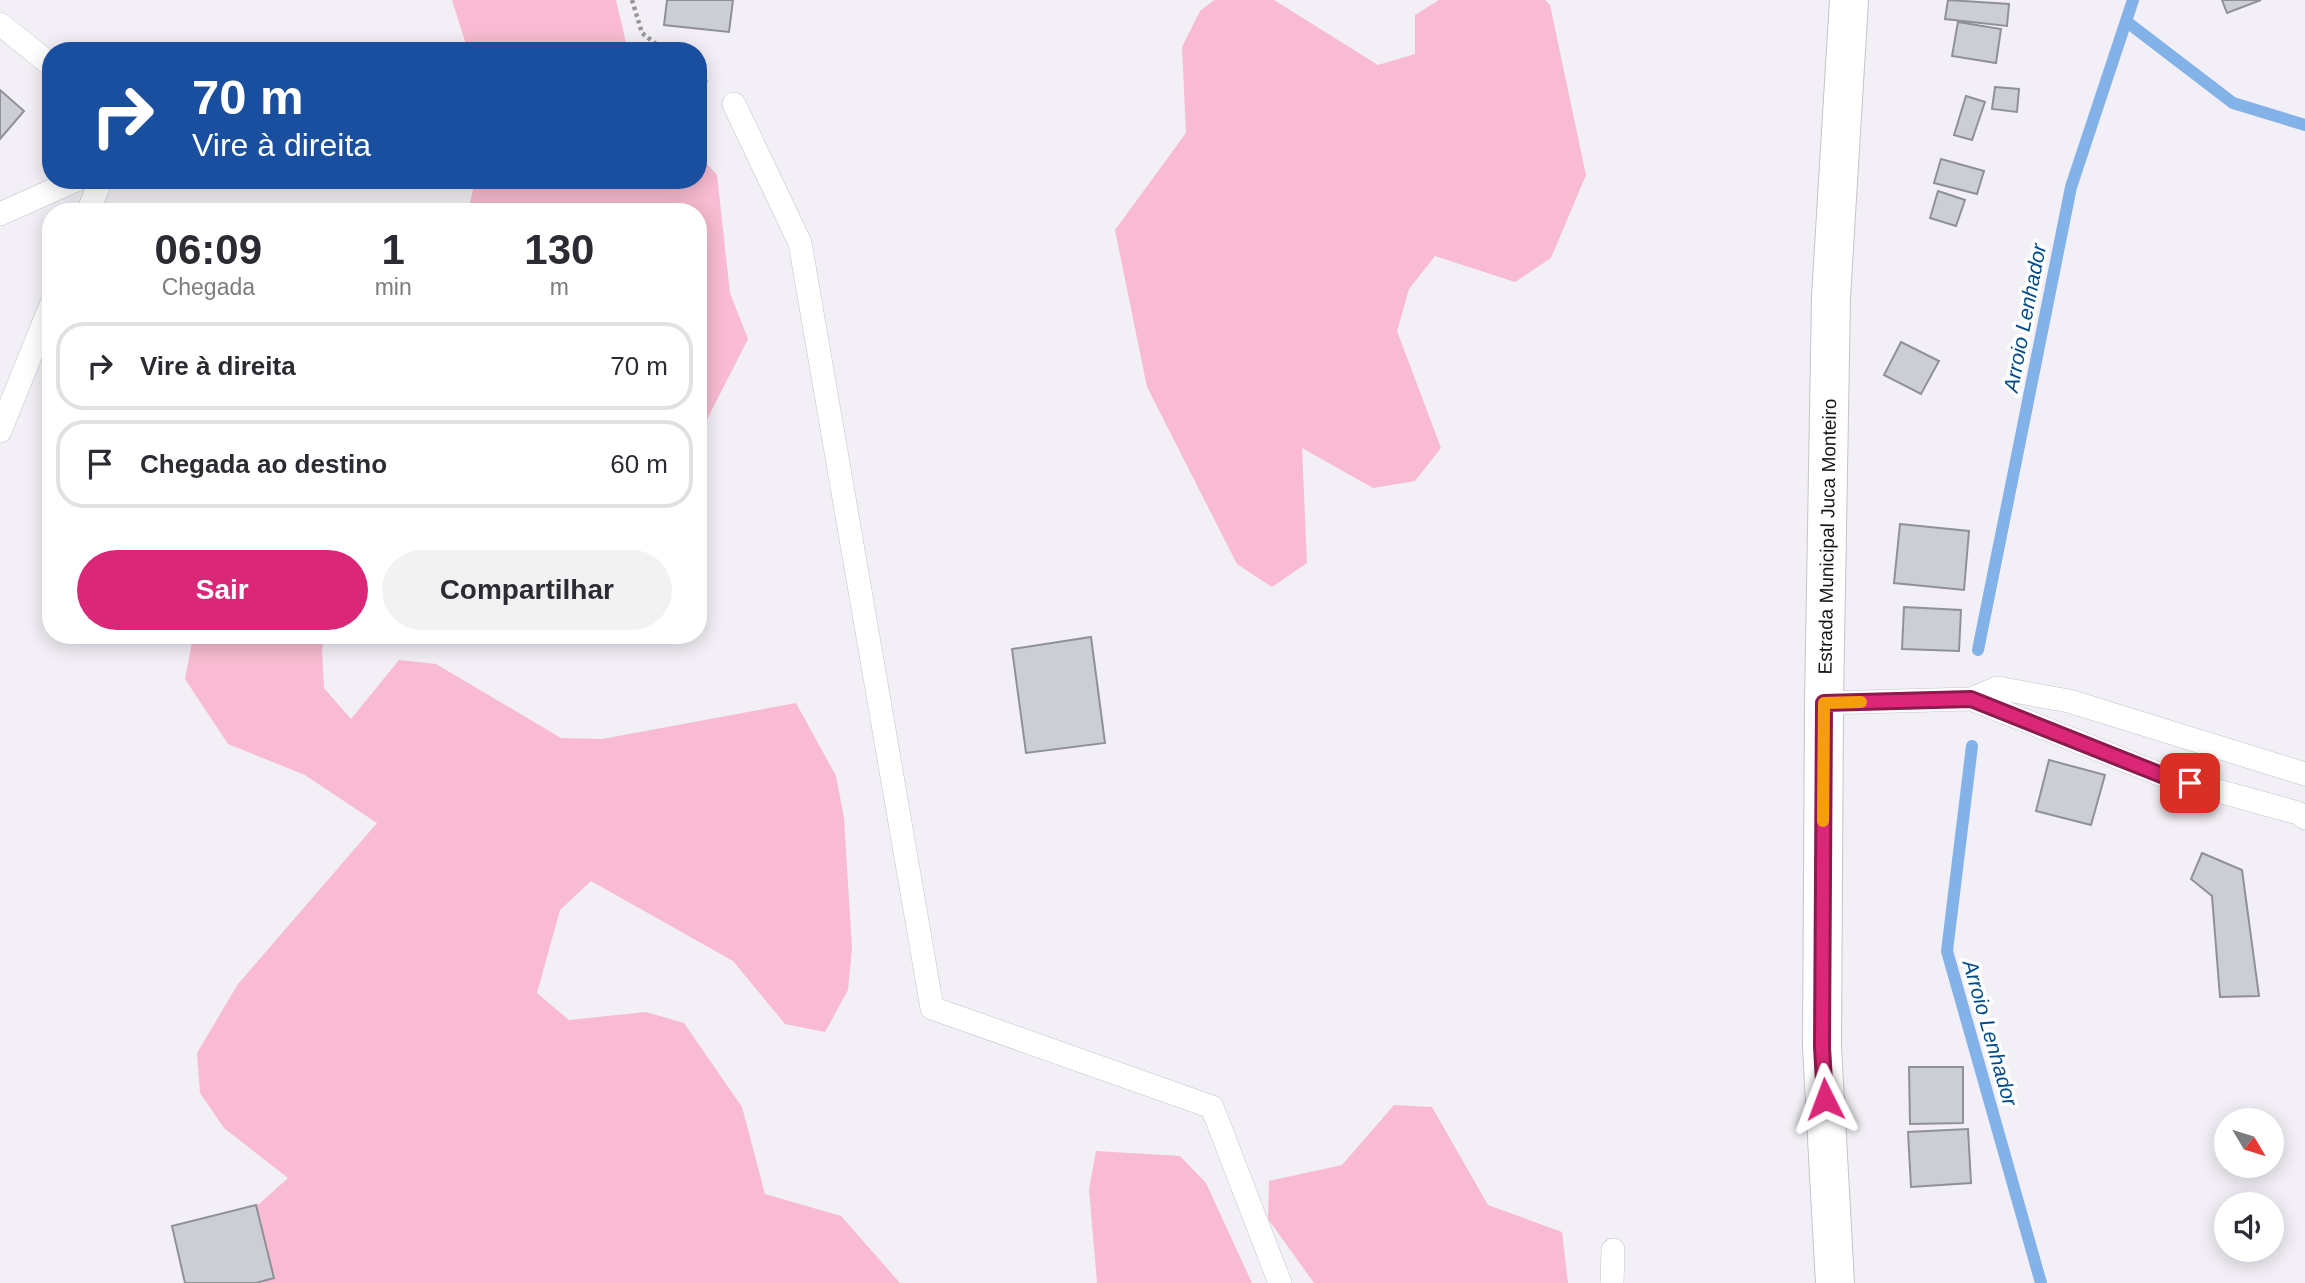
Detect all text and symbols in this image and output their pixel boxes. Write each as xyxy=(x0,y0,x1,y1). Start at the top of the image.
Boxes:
icon: right xyxy=(77,70,168,161)
text: 70 m xyxy=(192,70,304,124)
text: Vire à direita xyxy=(192,127,371,163)
text: 06:09 xyxy=(155,226,262,273)
text: 1 xyxy=(381,226,405,273)
text: 130 xyxy=(524,226,594,273)
water label: Arroio Lenhador xyxy=(1998,241,2050,396)
text: Chegada xyxy=(162,274,255,300)
text: min xyxy=(375,274,412,300)
text: m xyxy=(550,274,569,300)
icon: right xyxy=(81,347,119,385)
text: Vire à direita xyxy=(140,351,296,381)
text: 70 m xyxy=(610,351,668,381)
street label: Estrada Municipal Juca Monteiro xyxy=(1814,398,1840,674)
icon: arrive xyxy=(81,445,119,483)
text: Chegada ao destino xyxy=(140,449,387,479)
text: 60 m xyxy=(610,449,668,479)
button: Sair xyxy=(77,550,368,630)
button: Compartilhar xyxy=(382,550,672,630)
pin xyxy=(2160,753,2220,813)
icon: arrive xyxy=(2171,764,2209,802)
water label: Arroio Lenhador xyxy=(1958,955,2023,1109)
position arrow xyxy=(1788,1062,1862,1136)
north arrow xyxy=(2214,1108,2284,1178)
map controls xyxy=(2214,1108,2284,1262)
button: sound xyxy=(2214,1192,2284,1262)

